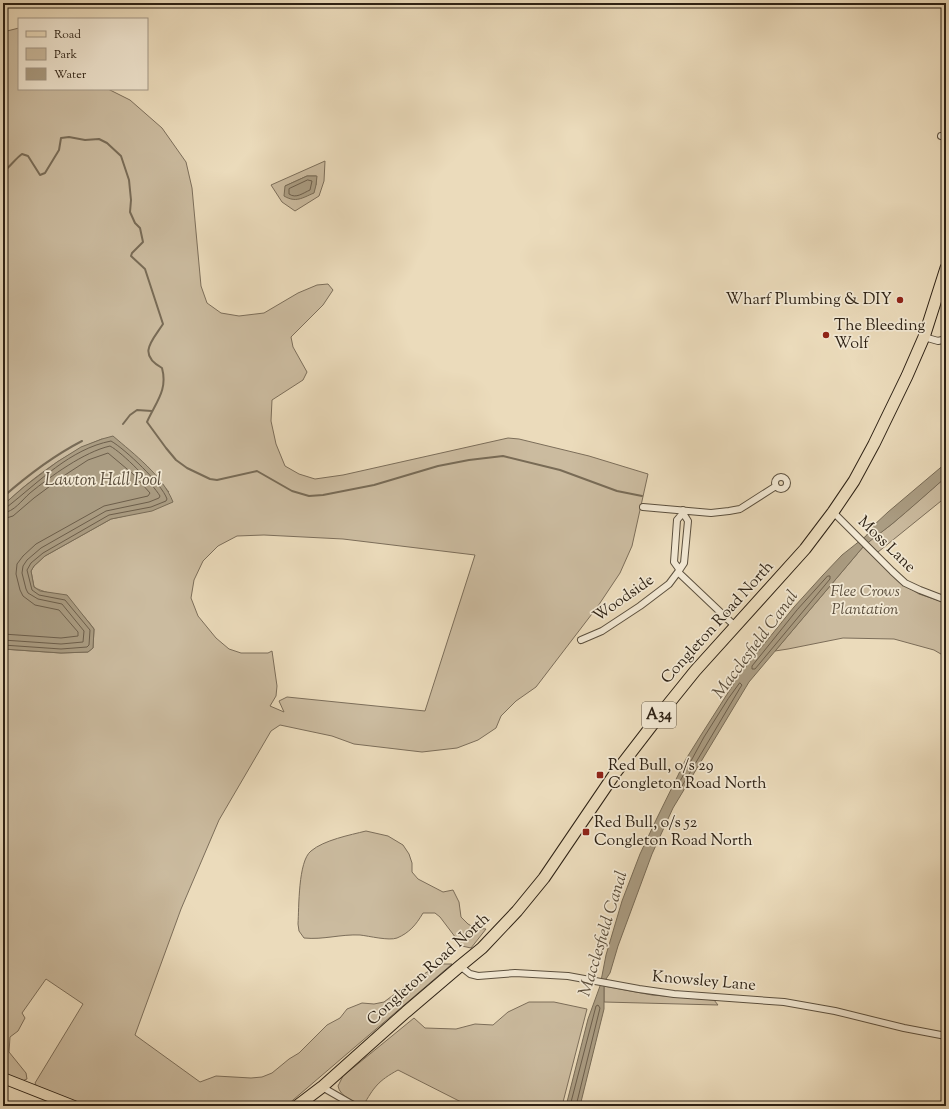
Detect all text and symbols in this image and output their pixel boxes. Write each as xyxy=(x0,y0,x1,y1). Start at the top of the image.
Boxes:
legend xyxy=(18,18,148,90)
text: Road xyxy=(54,26,81,44)
text: Park xyxy=(54,46,77,64)
text: Water xyxy=(54,66,87,84)
place label: Wharf Plumbing & DIY xyxy=(725,289,893,312)
marker: Wharf Plumbing & DIY xyxy=(895,295,905,305)
place label: The Bleeding Wolf xyxy=(834,315,925,356)
marker: The Bleeding Wolf xyxy=(821,330,831,340)
water label: Lawton Hall Pool xyxy=(45,469,161,493)
street label: Moss Lane xyxy=(852,511,920,579)
street label: Congleton Road North xyxy=(656,556,780,690)
street label: Woodside xyxy=(589,570,659,628)
park label: Flee Crows Plantation xyxy=(830,581,900,622)
water label: Macclesfield Canal xyxy=(707,586,805,704)
road number: A34 xyxy=(642,702,676,728)
place label: Red Bull, o/s 29 Congleton Road North xyxy=(608,755,767,796)
marker: Red Bull, o/s 29 Congleton Road North xyxy=(595,770,605,780)
place label: Red Bull, o/s 52 Congleton Road North xyxy=(594,812,753,853)
marker: Red Bull, o/s 52 Congleton Road North xyxy=(581,827,591,837)
water label: Macclesfield Canal xyxy=(574,868,634,1000)
street label: Congleton Road North xyxy=(362,908,496,1032)
street label: Knowsley Lane xyxy=(651,966,757,998)

